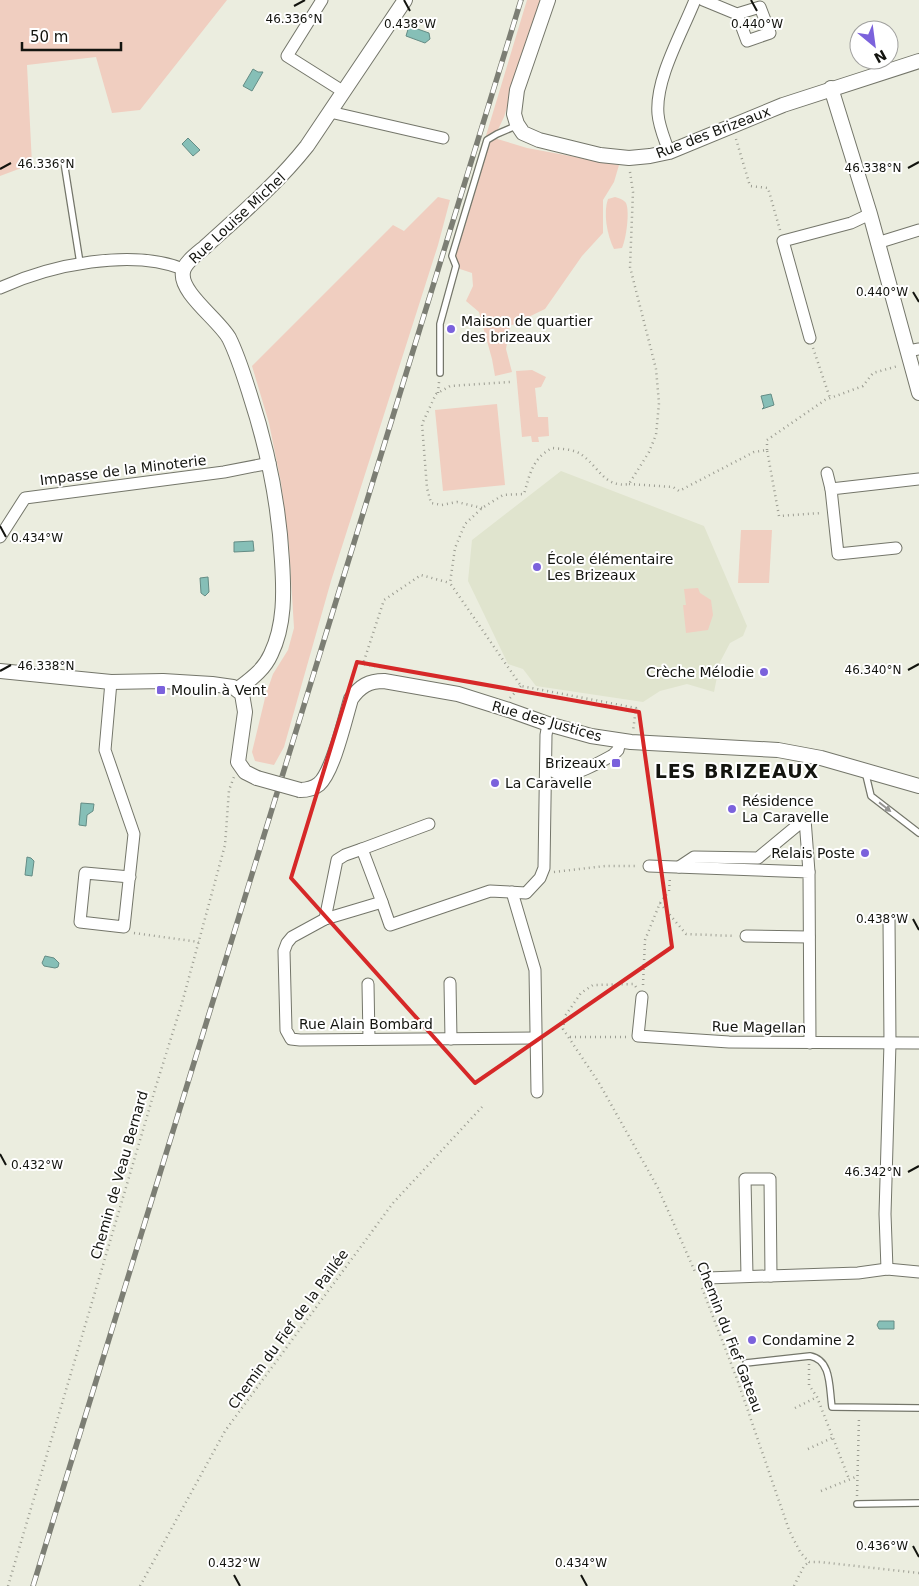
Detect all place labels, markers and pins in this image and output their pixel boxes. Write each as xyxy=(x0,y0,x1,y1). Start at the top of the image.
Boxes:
place label: Maison de quartier des brizeaux xyxy=(461,313,593,345)
marker: Maison de quartier des brizeaux xyxy=(445,323,457,335)
place label: École élémentaire Les Brizeaux xyxy=(547,551,673,583)
marker: École élémentaire Les Brizeaux xyxy=(531,561,543,573)
place label: Crèche Mélodie xyxy=(646,664,754,680)
marker: Crèche Mélodie xyxy=(758,666,770,678)
place label: Moulin à Vent xyxy=(171,682,267,698)
marker: Moulin à Vent xyxy=(155,684,167,696)
place label: Brizeaux xyxy=(545,755,606,771)
marker: Brizeaux xyxy=(610,757,622,769)
place label: La Caravelle xyxy=(505,775,592,791)
marker: La Caravelle xyxy=(489,777,501,789)
place label: Résidence La Caravelle xyxy=(742,793,829,825)
marker: Résidence La Caravelle xyxy=(726,803,738,815)
place label: Relais Poste xyxy=(771,845,855,861)
marker: Relais Poste xyxy=(859,847,871,859)
place label: Condamine 2 xyxy=(762,1332,855,1348)
marker: Condamine 2 xyxy=(746,1334,758,1346)

